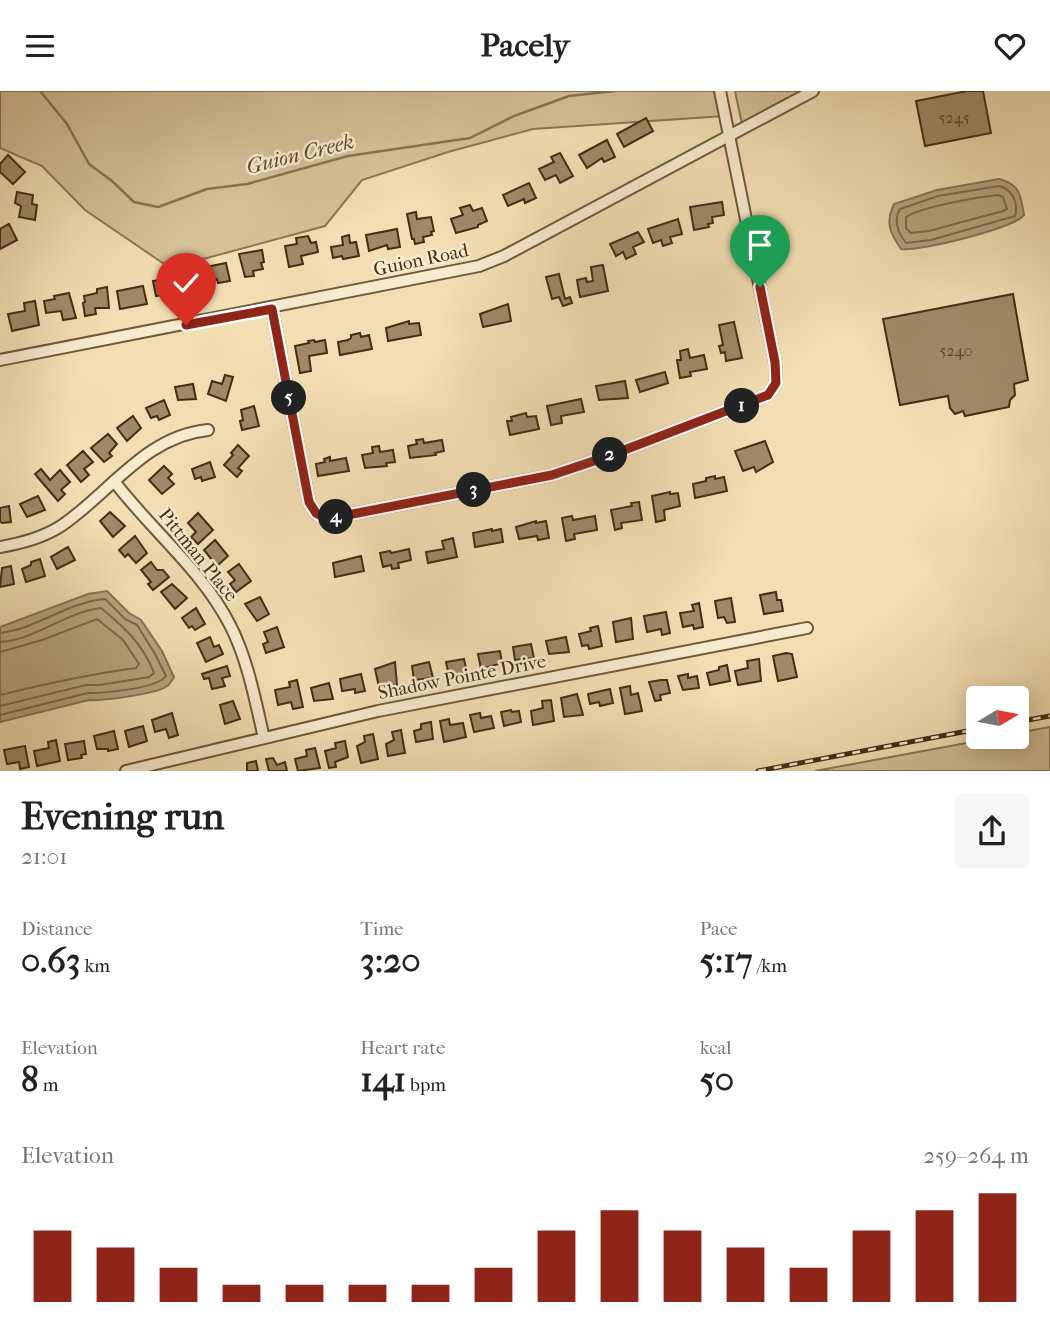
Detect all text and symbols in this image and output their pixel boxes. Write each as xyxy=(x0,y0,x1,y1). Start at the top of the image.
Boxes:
icon: menu xyxy=(21,27,59,65)
text: Pacely xyxy=(481,27,569,64)
icon: heart xyxy=(991,27,1029,65)
house number: 5245 xyxy=(938,108,970,127)
water label: Guion Creek xyxy=(244,129,356,179)
pin xyxy=(730,215,790,287)
icon: arrive xyxy=(741,226,779,264)
street label: Guion Road xyxy=(371,239,471,281)
pin xyxy=(156,253,216,325)
icon: check xyxy=(167,264,205,302)
house number: 5240 xyxy=(939,341,973,360)
pin: 5 xyxy=(272,381,306,415)
text: 5 xyxy=(284,386,293,408)
pin: 1 xyxy=(724,389,760,423)
text: 1 xyxy=(738,394,745,416)
pin: 2 xyxy=(592,437,628,473)
text: 2 xyxy=(605,443,614,465)
pin: 3 xyxy=(456,473,491,507)
text: 3 xyxy=(470,478,477,500)
pin: 4 xyxy=(318,499,354,535)
street label: Pittman Place xyxy=(154,504,242,606)
text: 4 xyxy=(330,505,341,527)
street label: Shadow Pointe Drive xyxy=(376,650,548,704)
north arrow xyxy=(966,686,1029,749)
map controls xyxy=(966,686,1029,749)
text: Evening run xyxy=(21,794,224,839)
button: share xyxy=(955,794,1029,868)
text: 21:01 xyxy=(21,843,67,870)
text: Distance xyxy=(21,918,92,940)
text: Time xyxy=(360,918,404,940)
text: Pace xyxy=(700,918,738,940)
text: 0.63 xyxy=(21,940,80,981)
text: 3:20 xyxy=(360,940,420,981)
text: 5:17 xyxy=(700,940,753,981)
text: km xyxy=(80,955,110,977)
text: /km xyxy=(753,955,787,977)
text: Elevation xyxy=(21,1037,98,1059)
text: Heart rate xyxy=(360,1037,445,1059)
text: kcal xyxy=(700,1037,732,1059)
text: 8 xyxy=(21,1059,39,1100)
text: 141 xyxy=(360,1059,406,1100)
text: 50 xyxy=(700,1059,734,1100)
text: m xyxy=(39,1074,58,1096)
text: bpm xyxy=(406,1074,446,1096)
text: Elevation xyxy=(21,1142,114,1169)
text: 259–264 m xyxy=(923,1142,1029,1169)

